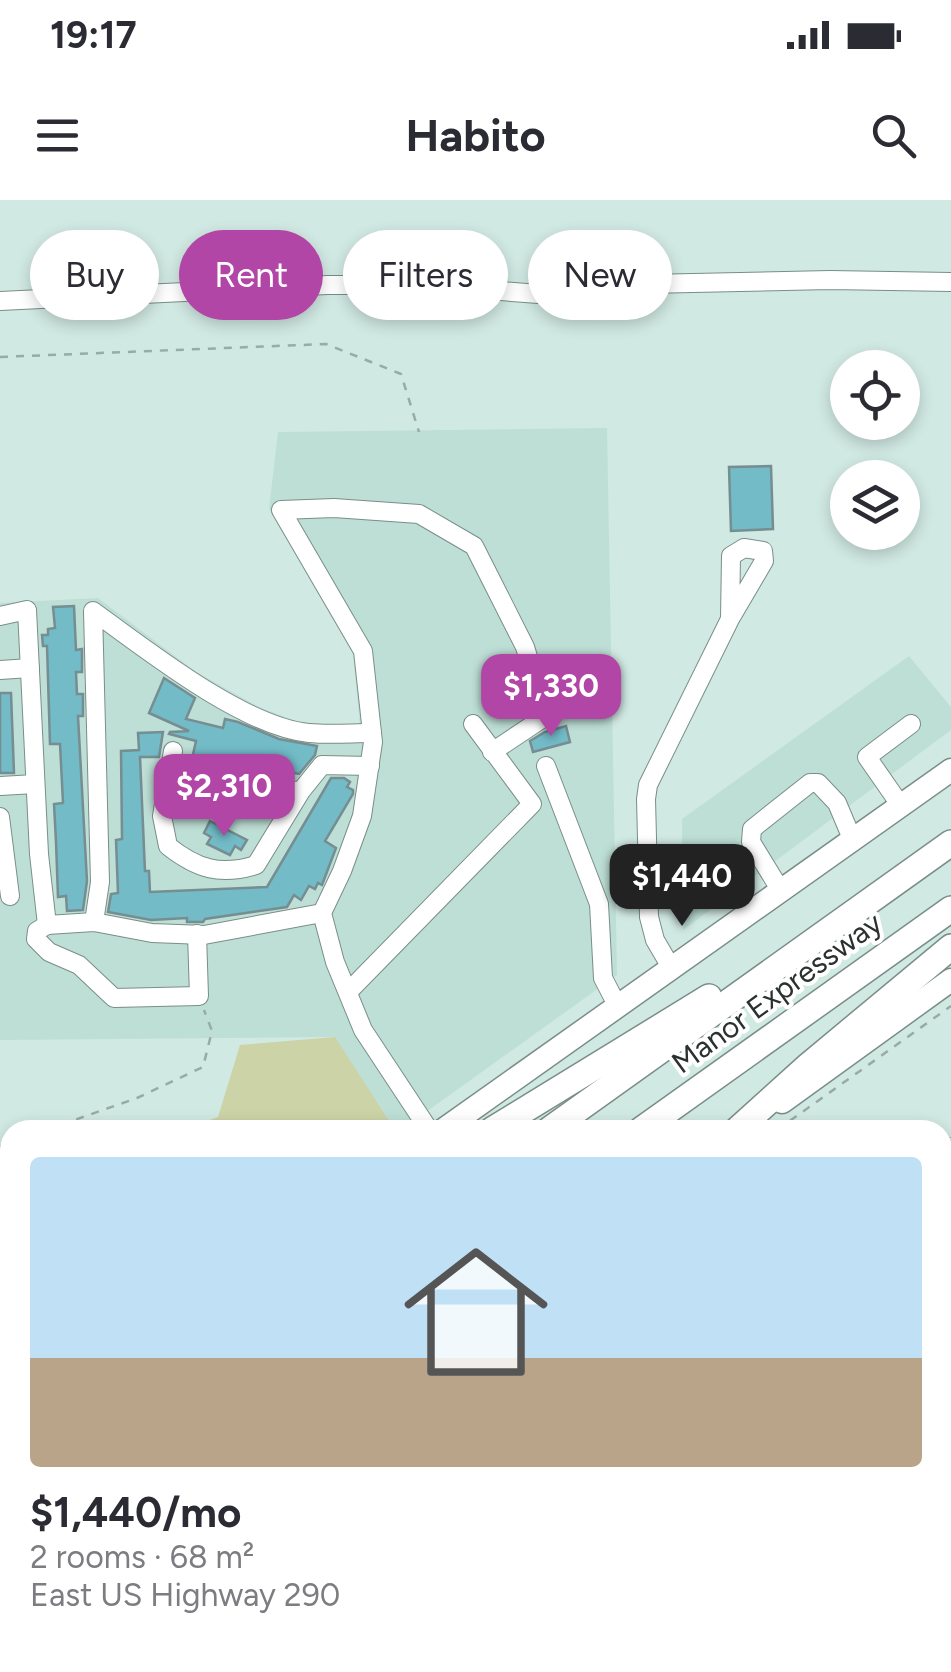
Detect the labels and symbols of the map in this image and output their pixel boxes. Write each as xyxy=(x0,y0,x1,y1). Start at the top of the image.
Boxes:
pin: $1,330 xyxy=(470,654,632,739)
pin: $2,310 xyxy=(143,754,305,839)
pin: $1,440 xyxy=(601,844,763,929)
street label: Manor Expressway xyxy=(664,904,889,1081)

